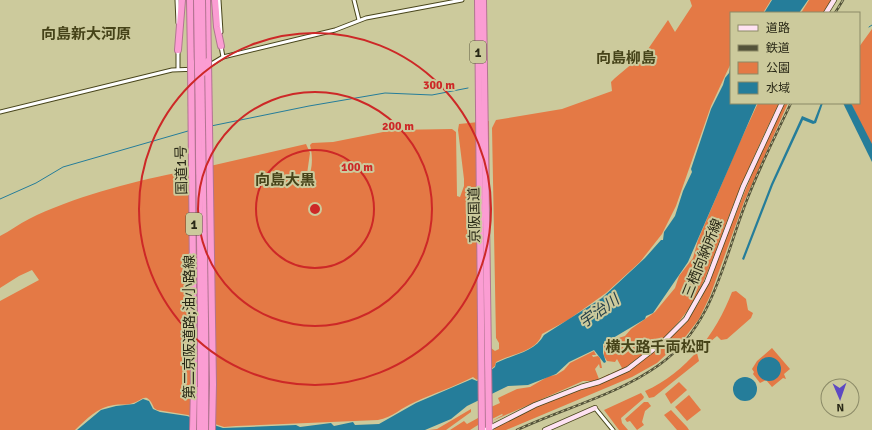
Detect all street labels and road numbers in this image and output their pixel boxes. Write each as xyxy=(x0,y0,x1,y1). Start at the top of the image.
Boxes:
road number: 1 xyxy=(470,41,486,63)
street label: 国道1号 xyxy=(173,145,190,195)
street label: 京阪国道 xyxy=(466,187,483,243)
road number: 1 xyxy=(186,213,202,235)
street label: 三栖向納所線 xyxy=(679,216,726,300)
street label: 第二京阪道路;油小路線 xyxy=(181,255,198,399)

